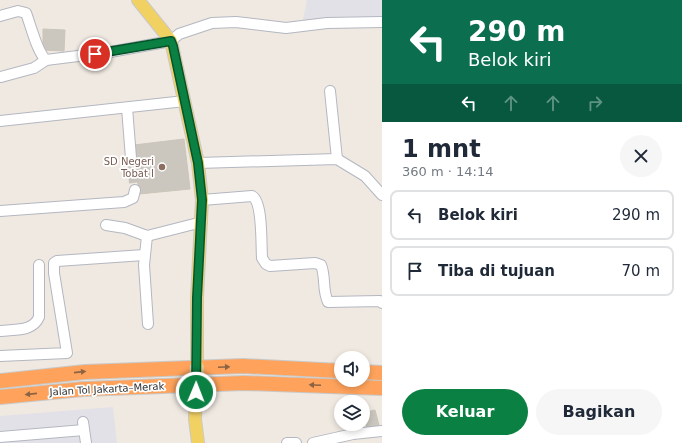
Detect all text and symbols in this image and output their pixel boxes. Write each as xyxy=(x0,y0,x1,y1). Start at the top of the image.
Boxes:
text: 290 m xyxy=(468,15,565,48)
icon: left xyxy=(402,16,454,68)
pin xyxy=(78,37,112,71)
icon: arrive xyxy=(84,43,106,65)
text: Belok kiri xyxy=(468,49,551,70)
icon: left xyxy=(458,92,480,114)
icon: ahead xyxy=(500,92,522,114)
icon: ahead xyxy=(542,92,564,114)
icon: right xyxy=(584,92,606,114)
text: 1 mnt xyxy=(402,135,481,163)
button: close xyxy=(620,135,662,177)
place label: SD Negeri Tobat I xyxy=(104,156,154,179)
marker: SD Negeri Tobat I xyxy=(157,162,167,172)
text: 360 m · 14:14 xyxy=(402,164,493,179)
icon: left xyxy=(404,204,426,226)
text: Belok kiri xyxy=(438,206,518,224)
text: 290 m xyxy=(612,206,660,224)
icon: arrive xyxy=(404,260,426,282)
text: Tiba di tujuan xyxy=(438,262,555,280)
text: 70 m xyxy=(622,262,660,280)
map controls xyxy=(334,351,370,431)
button: sound xyxy=(334,351,370,387)
one-way arrow xyxy=(218,364,231,370)
one-way arrow xyxy=(74,369,87,376)
position arrow xyxy=(175,371,217,413)
street label: Jalan Tol Jakarta–Merak xyxy=(48,380,165,398)
one-way arrow xyxy=(309,382,321,389)
button: Keluar xyxy=(402,389,528,435)
button: Bagikan xyxy=(536,389,662,435)
one-way arrow xyxy=(25,391,38,397)
button: layers xyxy=(334,395,370,431)

